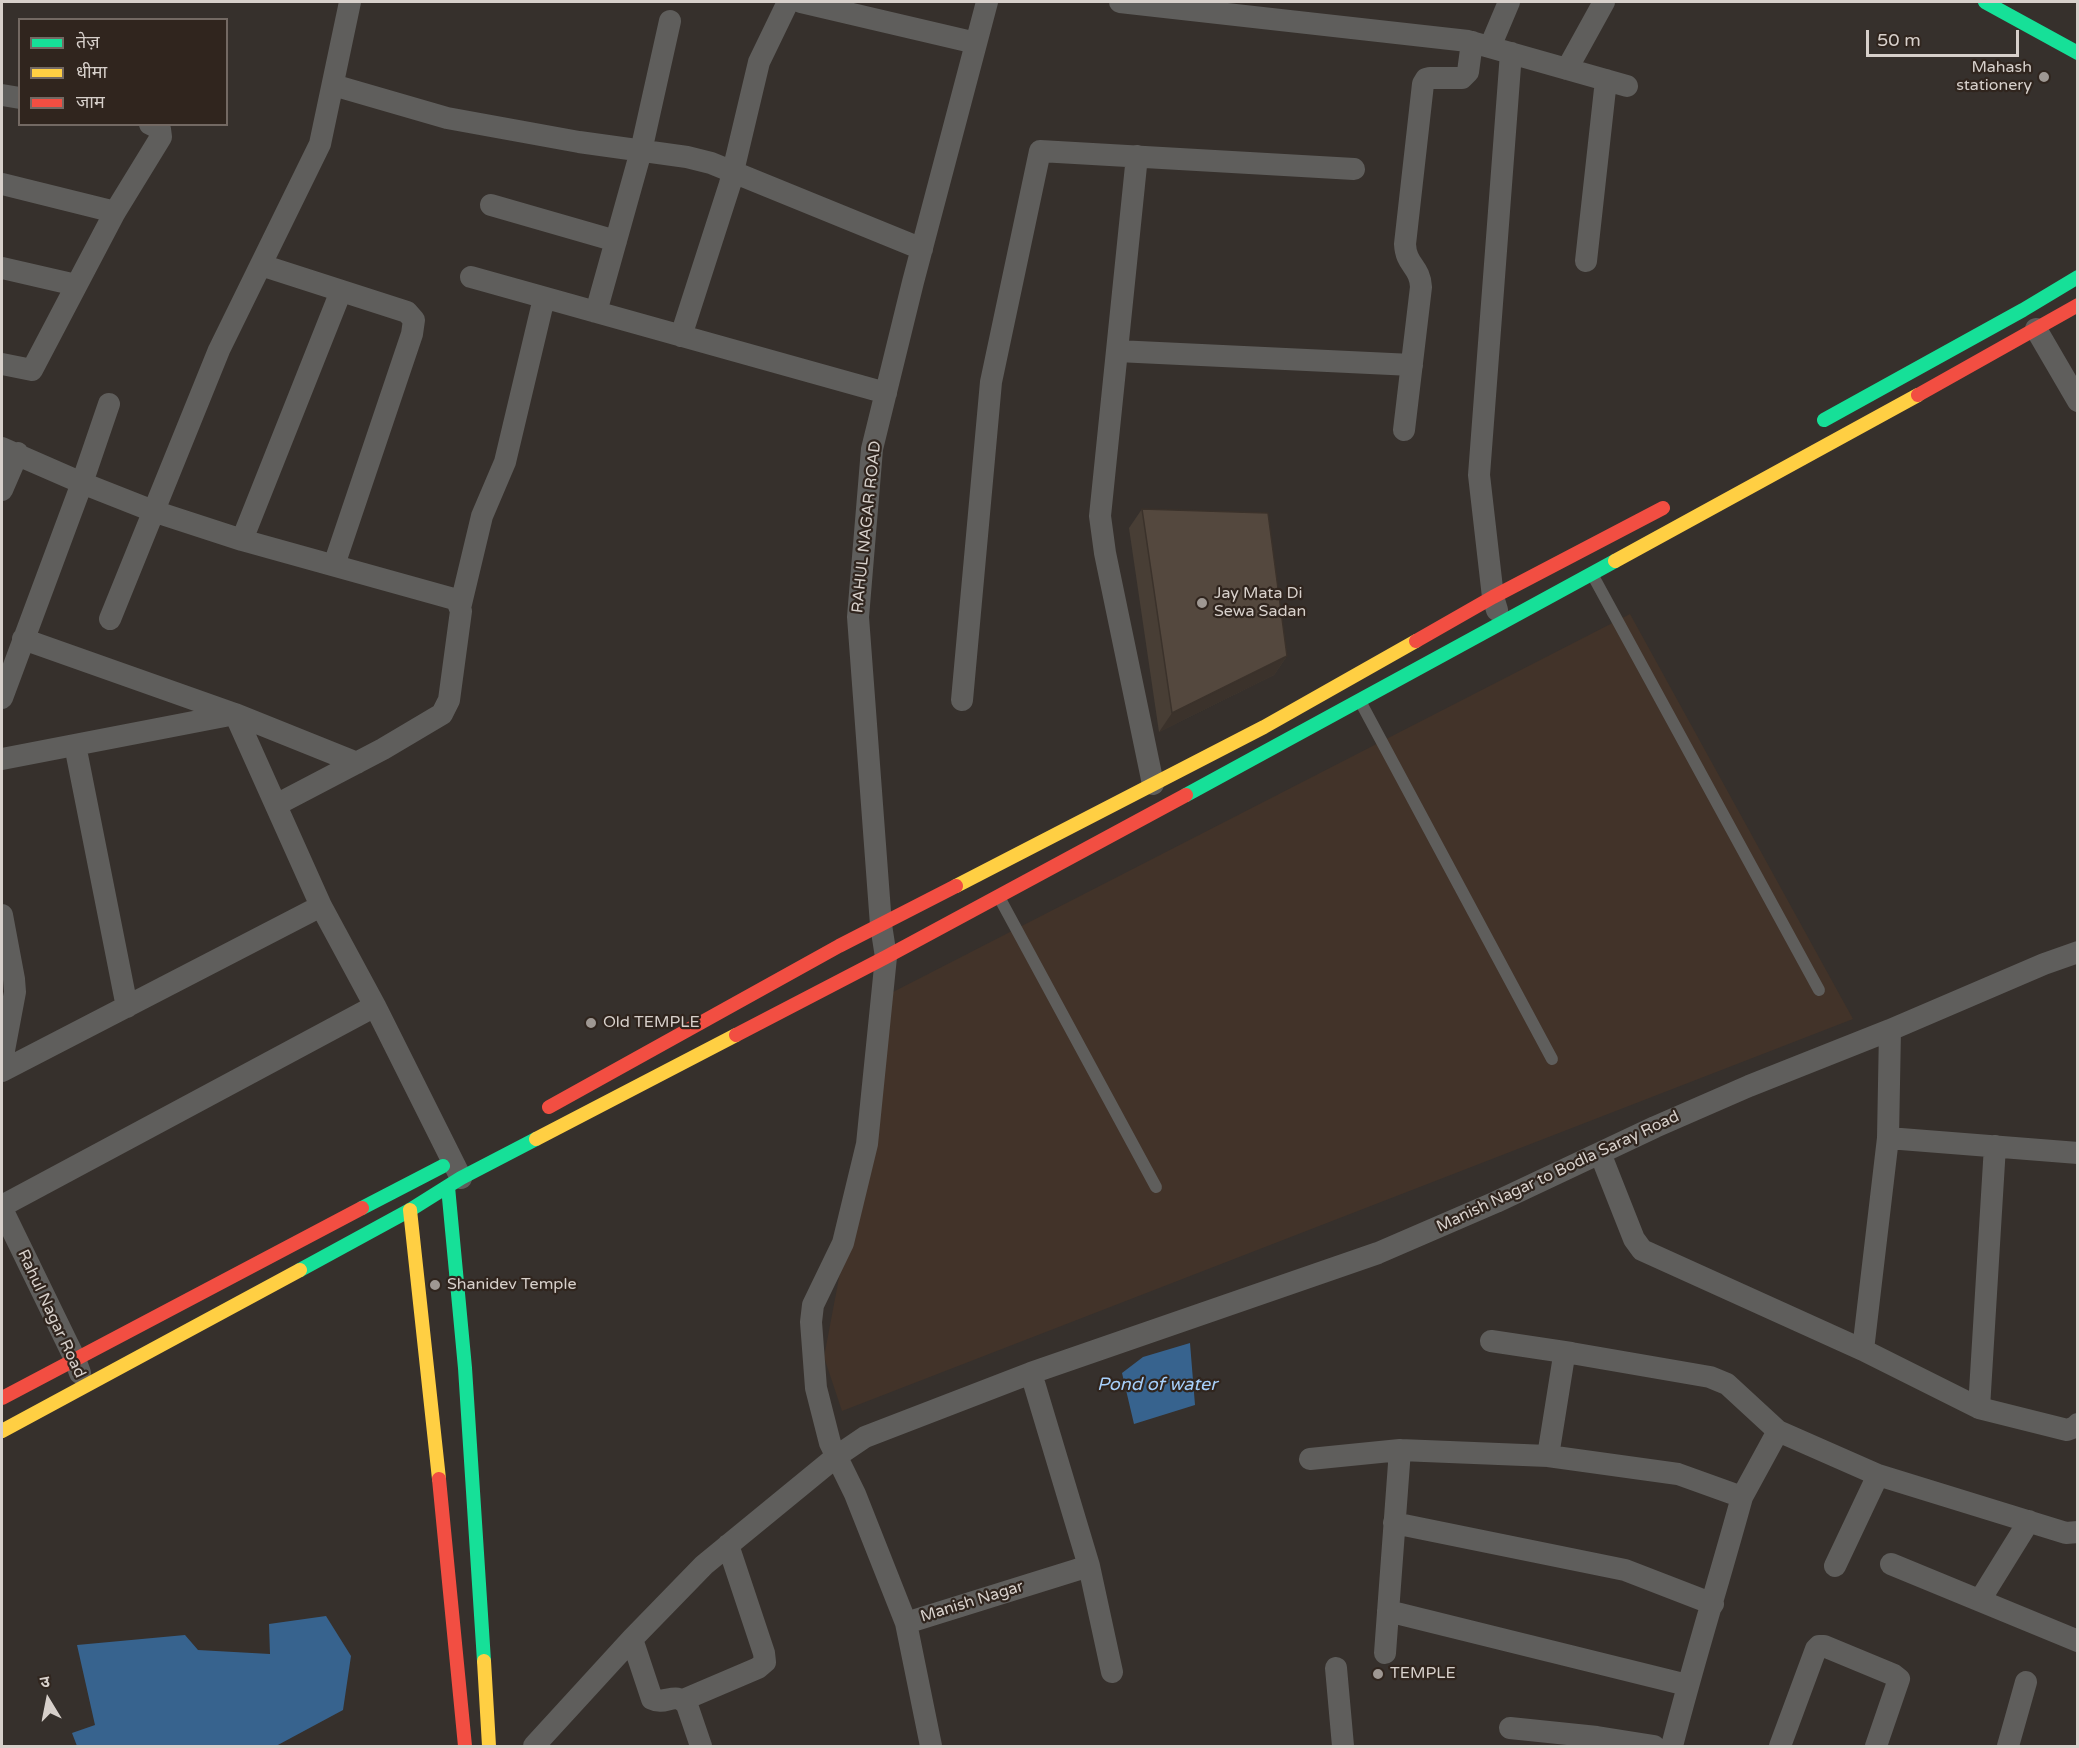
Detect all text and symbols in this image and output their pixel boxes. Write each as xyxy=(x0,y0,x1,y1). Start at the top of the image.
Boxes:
legend xyxy=(18,18,228,126)
scale bar xyxy=(1869,18,2022,56)
text: 50 m xyxy=(1877,29,1921,51)
text: तेज़ xyxy=(76,31,100,53)
place label: Mahash stationery xyxy=(1956,58,2032,96)
text: धीमा xyxy=(76,61,107,83)
marker: Mahash stationery xyxy=(2037,70,2051,84)
text: जाम xyxy=(76,91,105,113)
street label: RAHUL NAGAR ROAD xyxy=(848,440,886,614)
place label: Jay Mata Di Sewa Sadan xyxy=(1214,584,1306,622)
marker: Jay Mata Di Sewa Sadan xyxy=(1195,596,1209,610)
place label: Old TEMPLE xyxy=(603,1013,700,1033)
marker: Old TEMPLE xyxy=(584,1016,598,1030)
street label: Manish Nagar to Bodla Saray Road xyxy=(1434,1107,1682,1237)
street label: Rahul Nagar Road xyxy=(13,1247,89,1381)
place label: Shanidev Temple xyxy=(447,1275,577,1295)
marker: Shanidev Temple xyxy=(428,1278,442,1292)
water label: Pond of water xyxy=(1097,1374,1217,1396)
street label: Manish Nagar xyxy=(918,1577,1026,1627)
place label: TEMPLE xyxy=(1390,1664,1456,1684)
marker: TEMPLE xyxy=(1371,1667,1385,1681)
north arrow xyxy=(18,1670,78,1730)
text: उ xyxy=(39,1672,51,1693)

